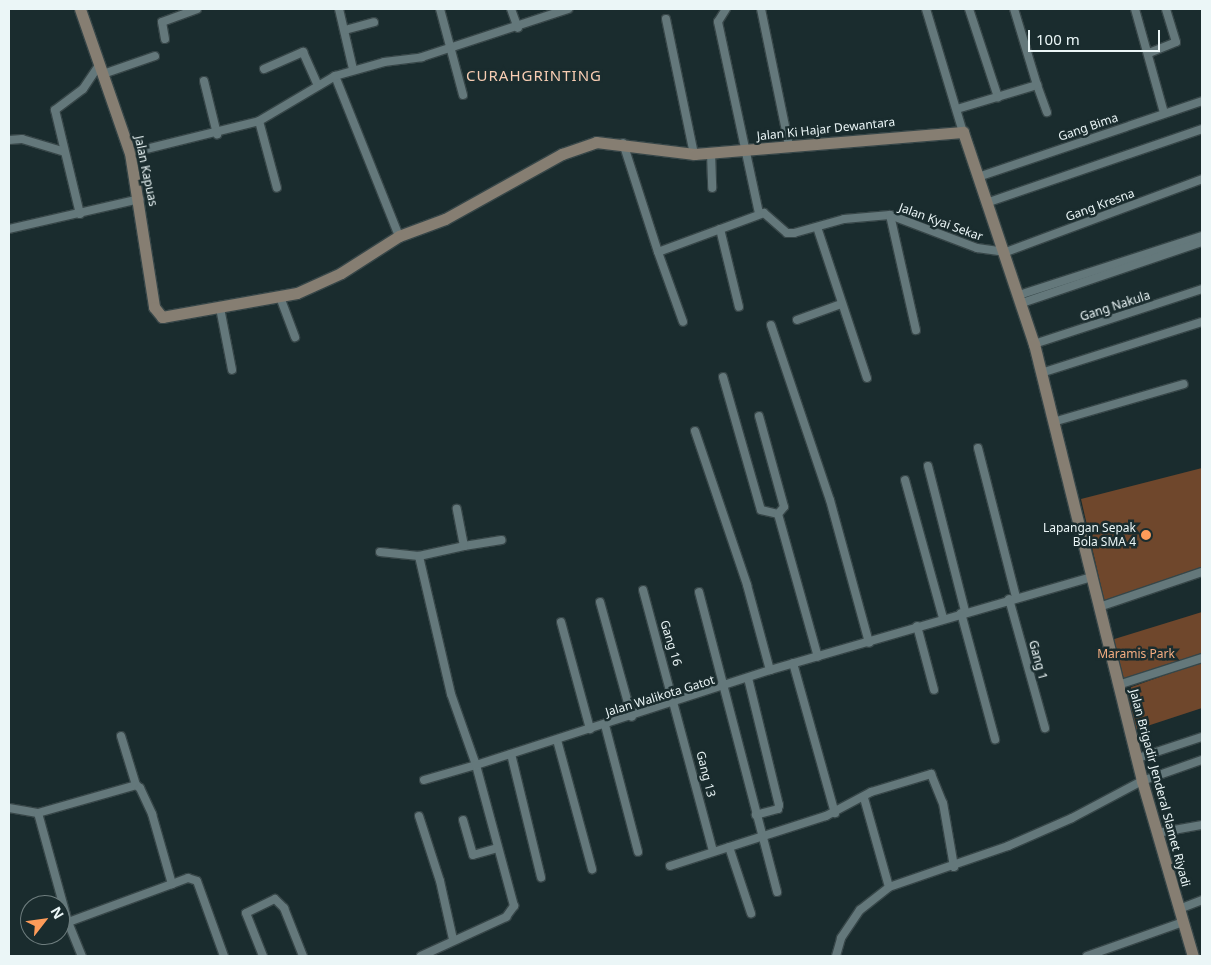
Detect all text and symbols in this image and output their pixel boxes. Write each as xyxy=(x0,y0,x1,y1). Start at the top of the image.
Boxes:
scale bar xyxy=(1031,20,1164,52)
text: 100 m xyxy=(1036,29,1080,49)
district label: CURAHGRINTING xyxy=(464,67,604,85)
street label: Gang Bima xyxy=(1056,110,1120,144)
street label: Jalan Ki Hajar Dewantara xyxy=(756,115,896,143)
street label: Jalan Kapuas xyxy=(131,134,161,208)
street label: Gang Kresna xyxy=(1064,186,1136,224)
street label: Jalan Kyai Sekar xyxy=(897,200,985,244)
street label: Gang Nakula xyxy=(1078,288,1152,324)
place label: Lapangan Sepak Bola SMA 4 xyxy=(1043,521,1136,549)
marker: Lapangan Sepak Bola SMA 4 xyxy=(1140,529,1152,541)
street label: Gang 16 xyxy=(657,618,685,668)
street label: Gang 1 xyxy=(1026,639,1050,681)
park label: Maramis Park xyxy=(1097,647,1175,661)
street label: Jalan Walikota Gatot xyxy=(604,673,716,719)
street label: Jalan Brigadir Jenderal Slamet Riyadi xyxy=(1127,688,1193,888)
street label: Gang 13 xyxy=(693,749,719,799)
north arrow xyxy=(20,895,70,945)
text: N xyxy=(46,903,69,922)

